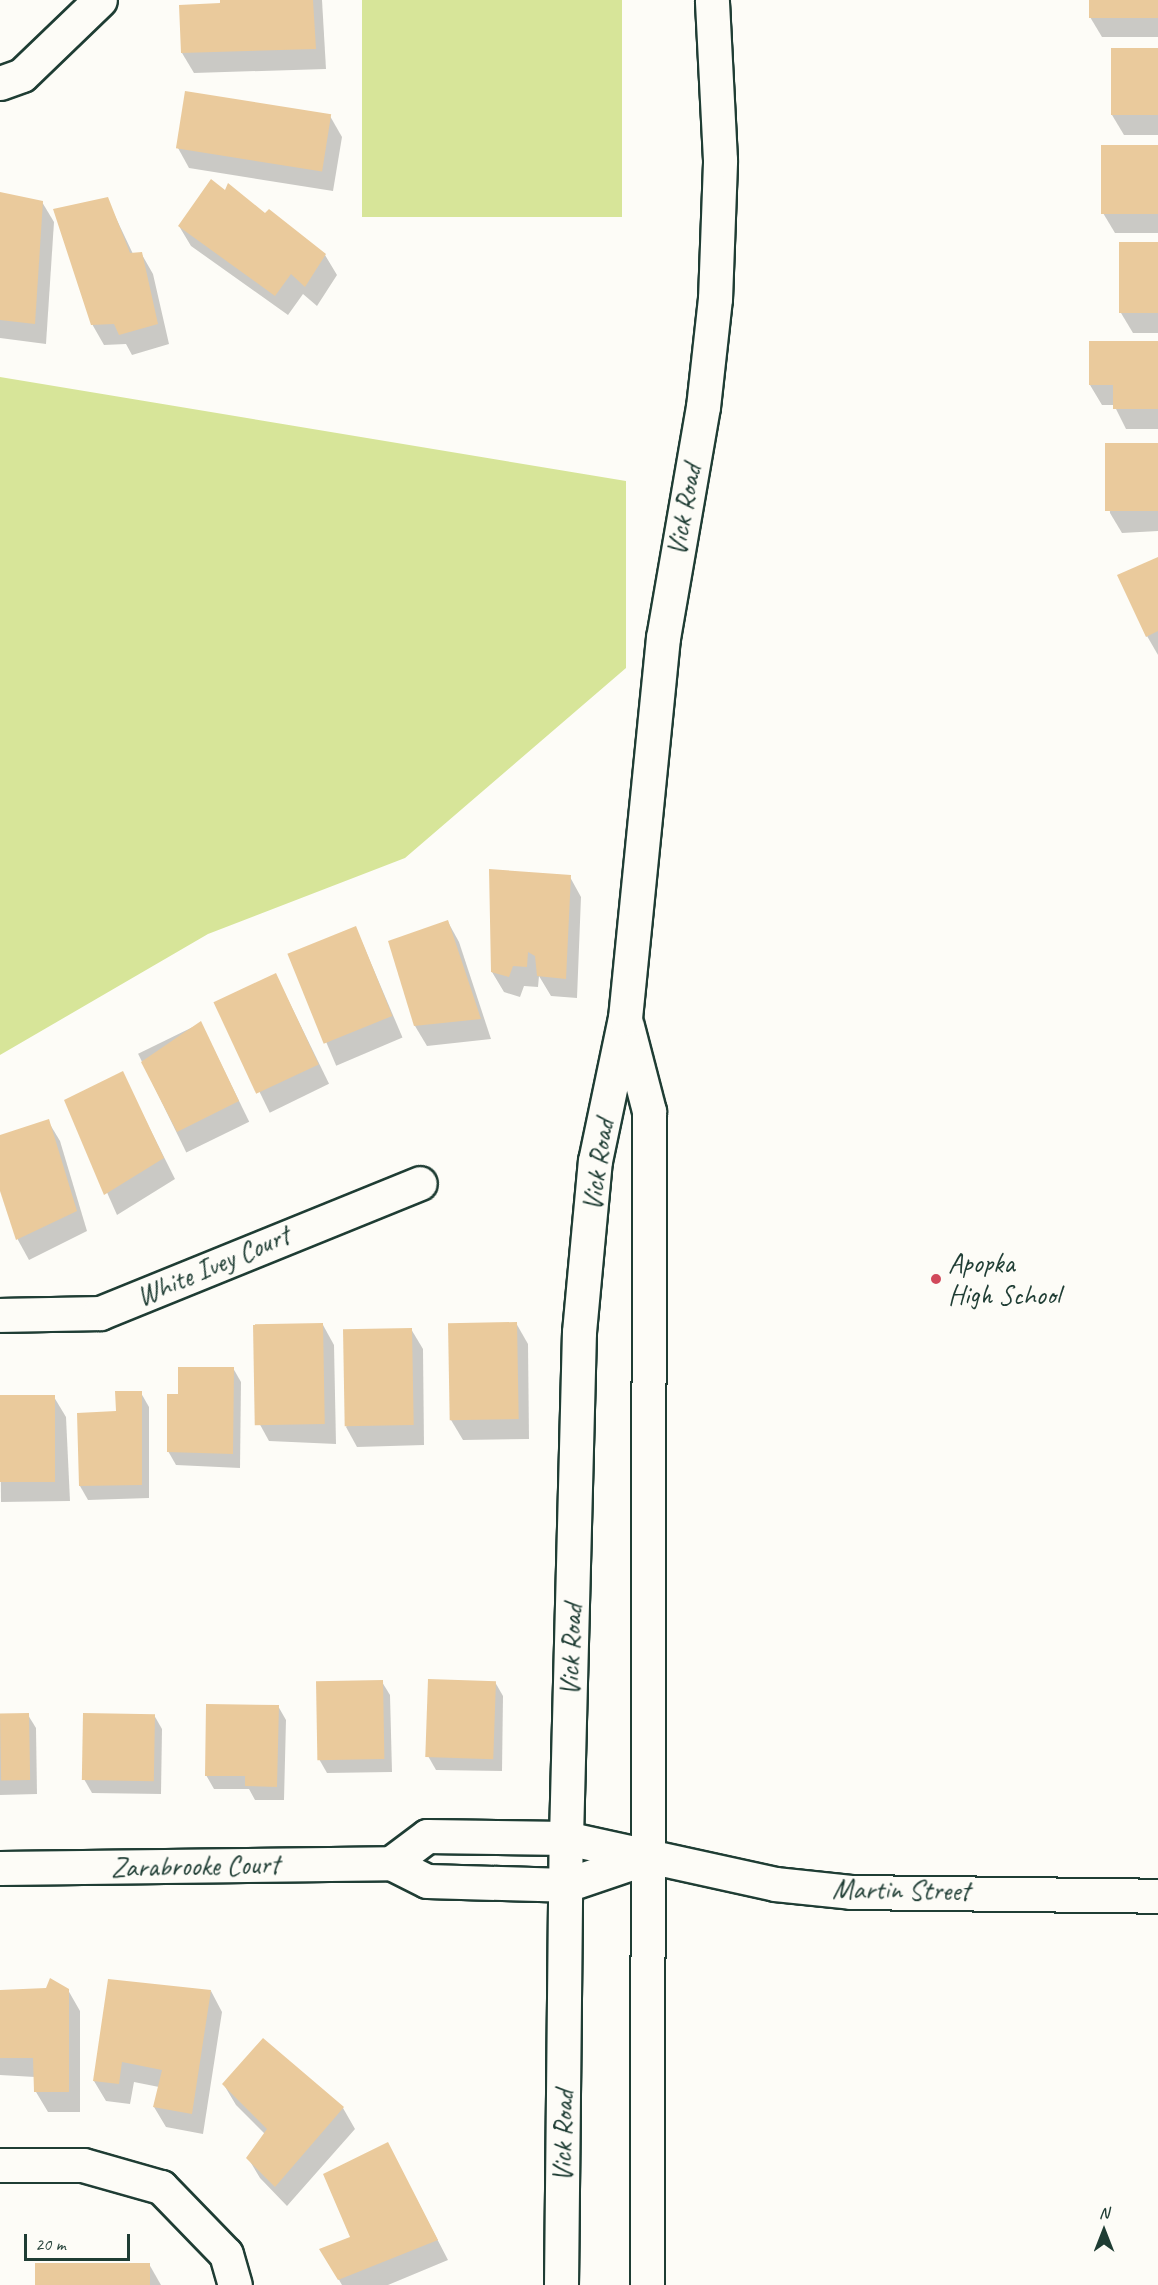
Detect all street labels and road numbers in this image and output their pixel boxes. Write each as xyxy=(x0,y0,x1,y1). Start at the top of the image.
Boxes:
street label: Vick Road xyxy=(659,461,709,559)
street label: Vick Road xyxy=(575,1117,621,1213)
street label: White Ivey Court xyxy=(132,1219,294,1313)
street label: Vick Road xyxy=(553,1603,589,1697)
street label: Zarabrooke Court xyxy=(110,1848,280,1884)
street label: Martin Street xyxy=(832,1872,970,1908)
street label: Vick Road xyxy=(545,2089,581,2183)

